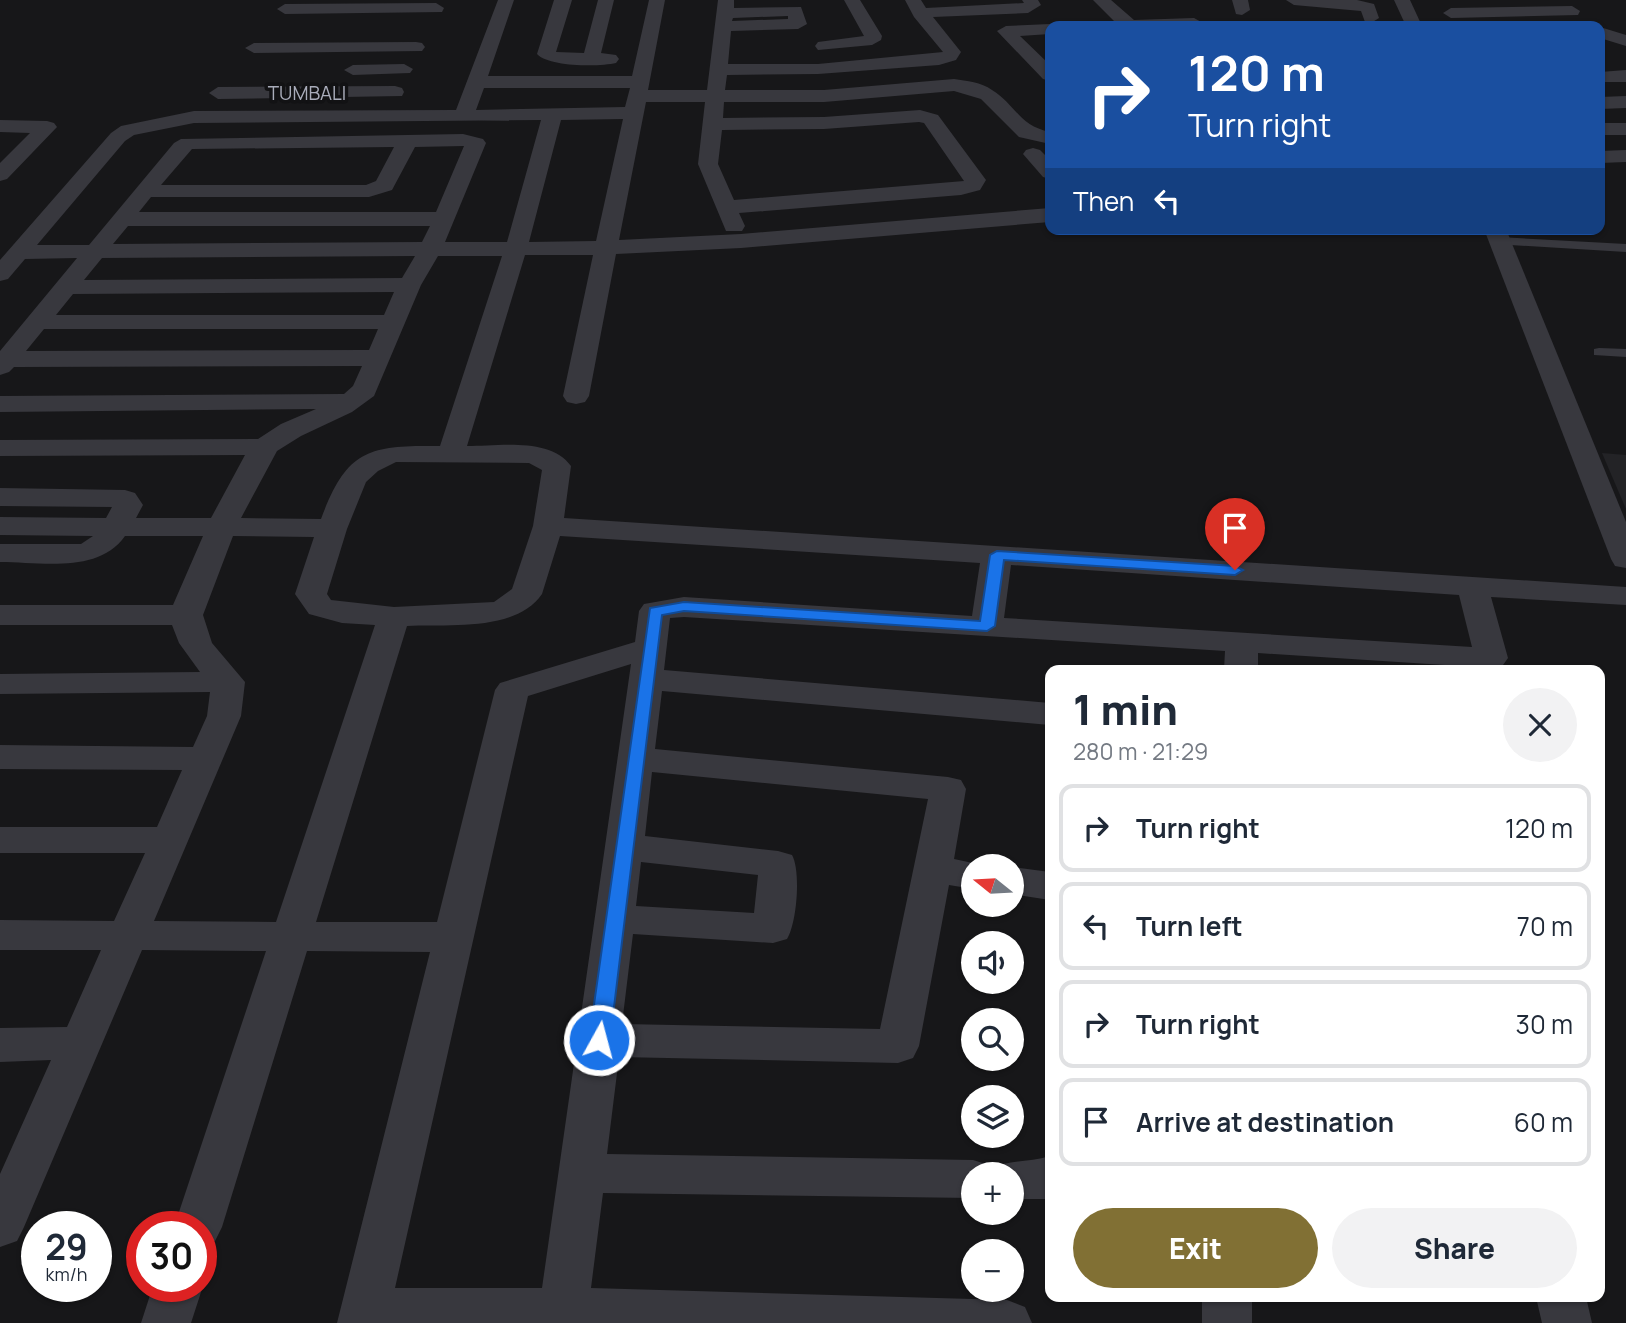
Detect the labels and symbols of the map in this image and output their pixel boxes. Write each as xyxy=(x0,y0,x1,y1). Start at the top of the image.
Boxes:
street label: TUMBALI xyxy=(268,80,346,106)
pin xyxy=(1205,498,1265,570)
north arrow xyxy=(961,854,1024,917)
position arrow xyxy=(562,1003,636,1077)
speed limit sign: 30 xyxy=(126,1211,217,1302)

